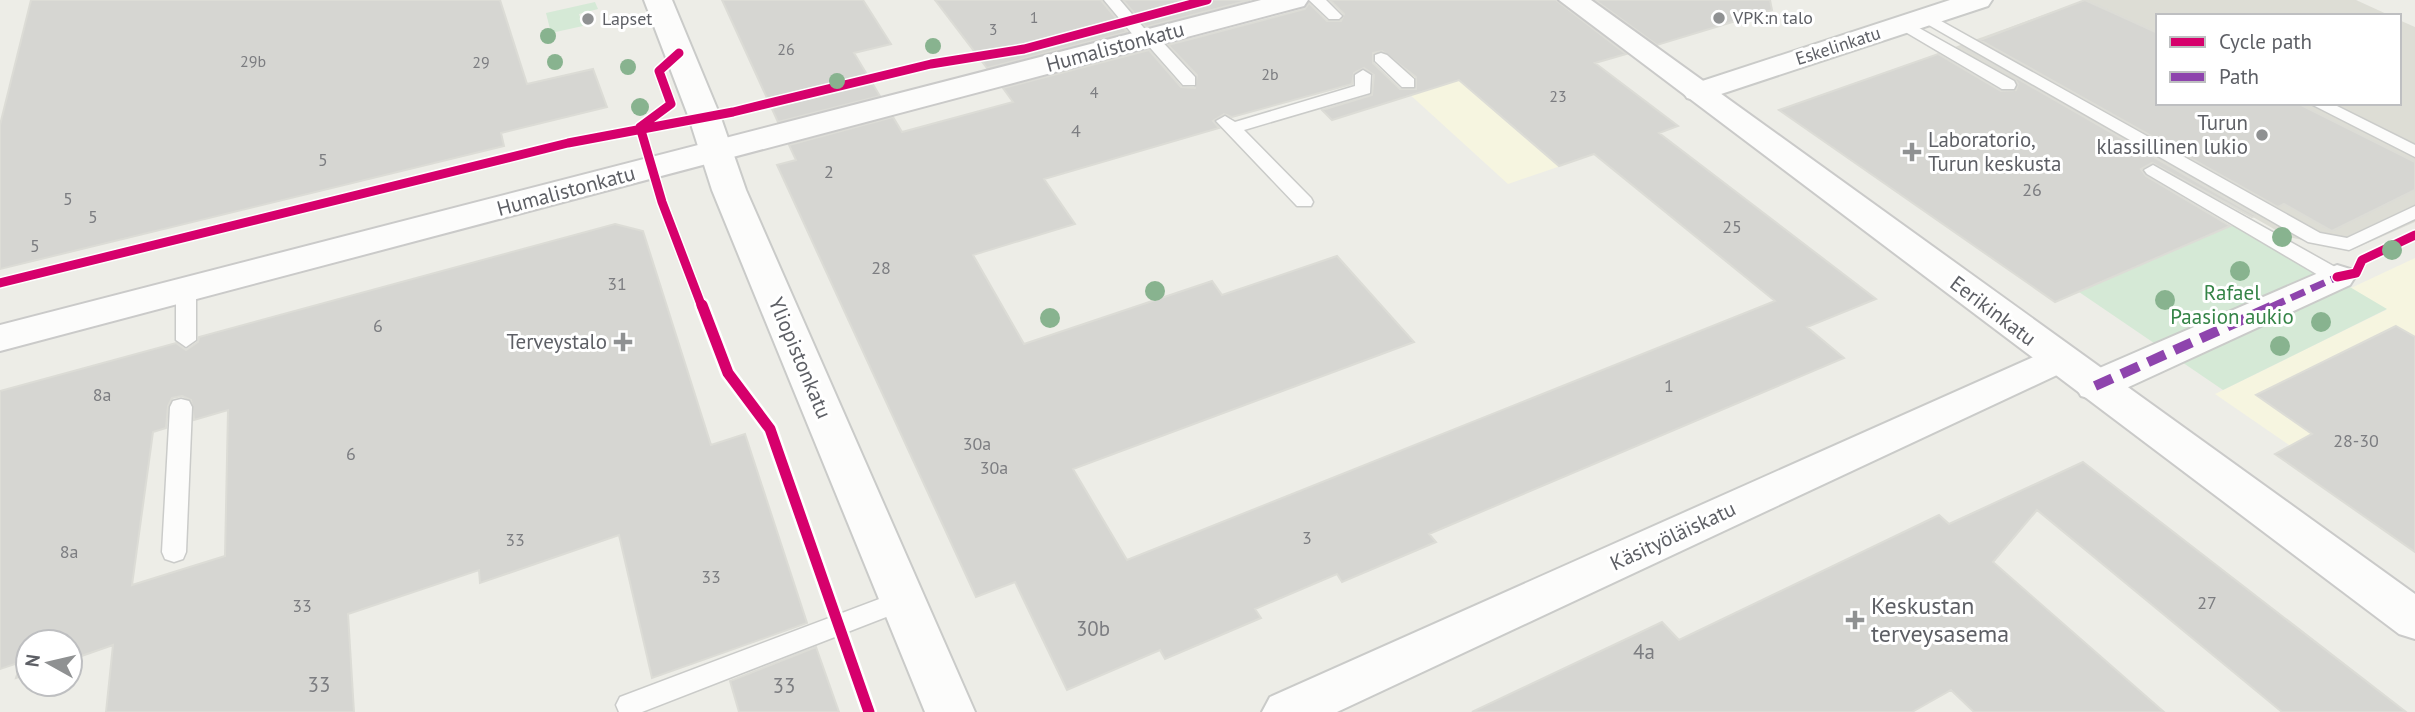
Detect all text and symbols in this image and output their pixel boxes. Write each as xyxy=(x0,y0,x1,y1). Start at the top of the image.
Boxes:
place label: VPK:n talo xyxy=(1732,6,1813,29)
place label: Lapset xyxy=(602,7,652,30)
house number: 1 xyxy=(1030,7,1038,27)
marker: VPK:n talo xyxy=(1711,10,1727,26)
marker: Lapset xyxy=(580,11,596,27)
legend xyxy=(2156,14,2401,105)
street label: Humalistonkatu xyxy=(1043,15,1187,78)
house number: 3 xyxy=(989,19,997,39)
street label: Eskelinkatu xyxy=(1792,21,1883,70)
text: Cycle path xyxy=(2219,28,2312,55)
house number: 26 xyxy=(777,39,795,59)
house number: 29b xyxy=(240,51,266,71)
house number: 29 xyxy=(472,52,490,72)
text: Path xyxy=(2219,63,2259,90)
house number: 2b xyxy=(1261,64,1279,84)
house number: 4 xyxy=(1090,82,1099,102)
house number: 23 xyxy=(1549,86,1567,106)
place label: Turun klassillinen lukio xyxy=(2097,109,2248,160)
house number: 4 xyxy=(1071,119,1081,142)
place label: Laboratorio, Turun keskusta xyxy=(1928,126,2061,177)
marker: Turun klassillinen lukio xyxy=(2254,127,2270,143)
marker: Laboratorio, Turun keskusta xyxy=(1902,142,1922,162)
house number: 5 xyxy=(318,148,328,171)
street label: Humalistonkatu xyxy=(494,159,638,222)
house number: 2 xyxy=(824,160,834,183)
house number: 26 xyxy=(2022,178,2042,201)
house number: 5 xyxy=(63,187,73,210)
house number: 5 xyxy=(88,205,98,228)
house number: 25 xyxy=(1722,215,1742,238)
house number: 5 xyxy=(30,234,40,257)
house number: 28 xyxy=(871,256,891,279)
street label: Eerikinkatu xyxy=(1945,269,2042,352)
house number: 31 xyxy=(607,272,627,295)
park label: Rafael Paasion aukio xyxy=(2170,279,2294,330)
street label: Yliopistonkatu xyxy=(763,293,838,423)
house number: 6 xyxy=(373,314,383,337)
place label: Terveystalo xyxy=(507,328,607,355)
marker: Terveystalo xyxy=(613,332,633,352)
house number: 1 xyxy=(1664,374,1674,397)
house number: 8a xyxy=(93,383,111,406)
house number: 28-30 xyxy=(2333,429,2379,452)
house number: 30a xyxy=(963,432,991,455)
house number: 6 xyxy=(346,442,356,465)
house number: 30a xyxy=(980,456,1008,479)
street label: Käsityöläiskatu xyxy=(1606,495,1740,576)
house number: 3 xyxy=(1302,526,1312,549)
house number: 33 xyxy=(505,528,525,551)
house number: 8a xyxy=(60,540,78,563)
house number: 33 xyxy=(701,565,721,588)
place label: Keskustan terveysasema xyxy=(1871,590,2009,649)
house number: 27 xyxy=(2197,591,2217,614)
house number: 33 xyxy=(292,594,312,617)
marker: Keskustan terveysasema xyxy=(1845,610,1865,630)
house number: 30b xyxy=(1076,615,1110,642)
north arrow xyxy=(14,628,84,698)
house number: 4a xyxy=(1633,638,1655,665)
text: N xyxy=(19,653,45,668)
house number: 33 xyxy=(308,671,330,698)
house number: 33 xyxy=(773,672,795,699)

